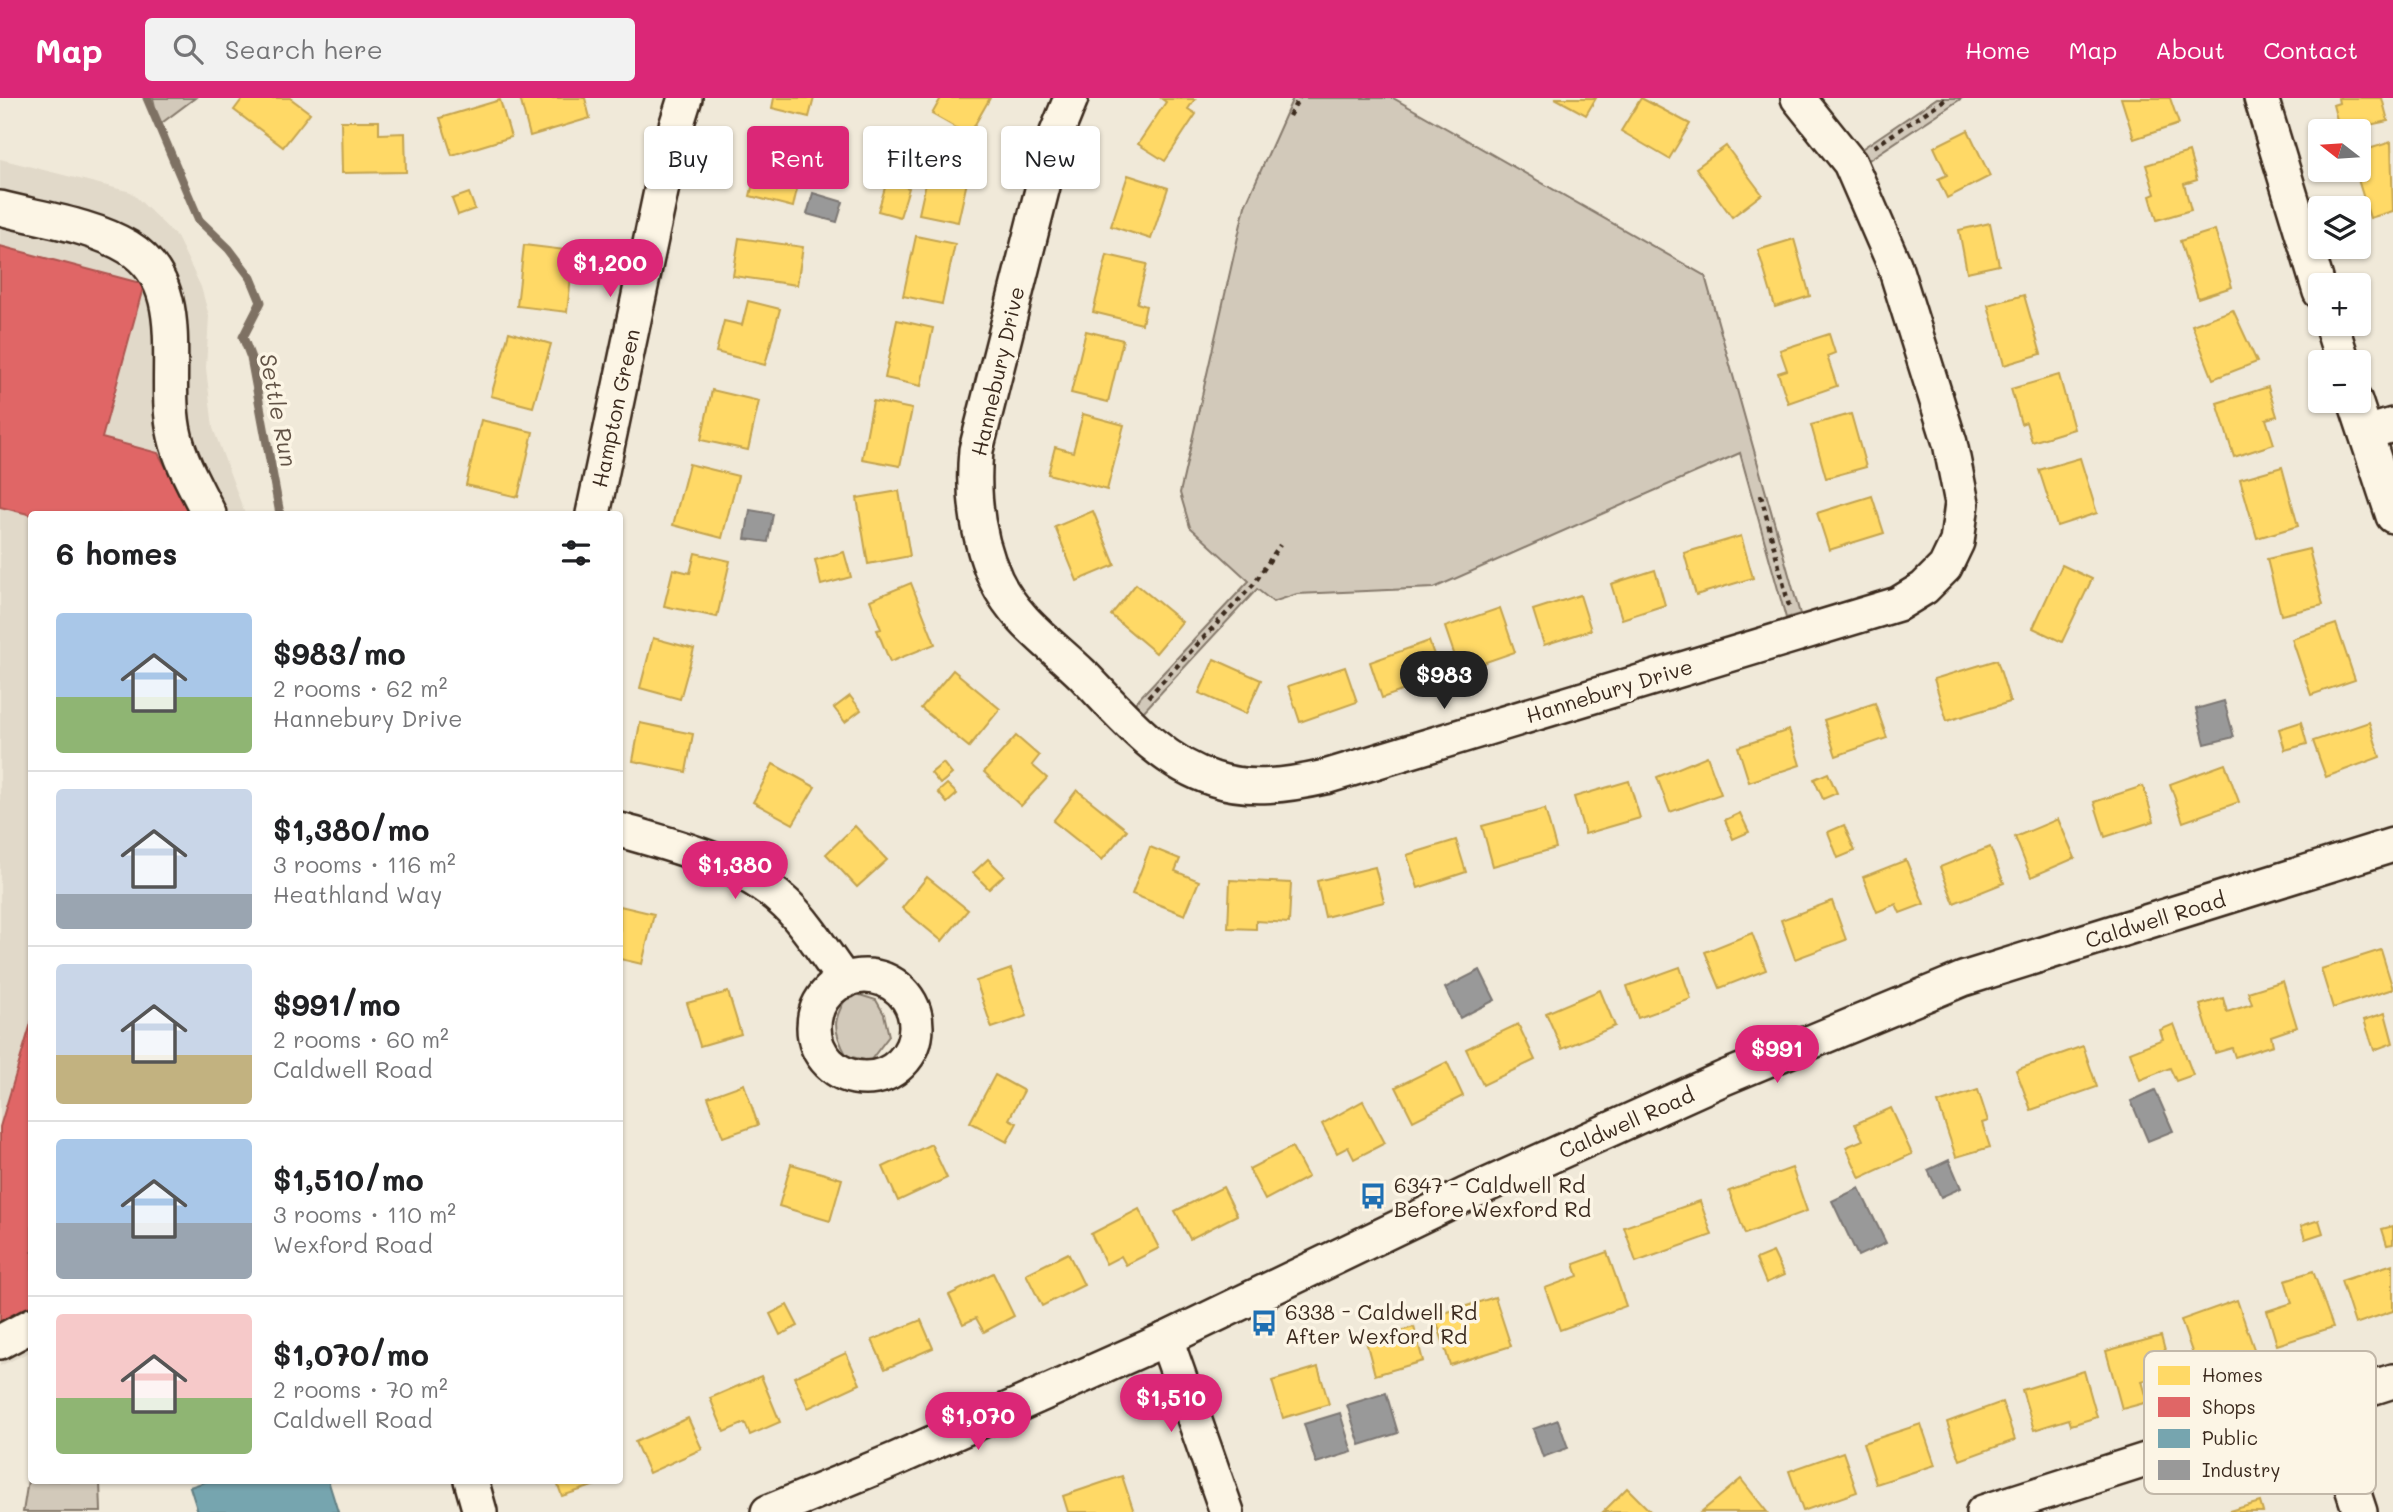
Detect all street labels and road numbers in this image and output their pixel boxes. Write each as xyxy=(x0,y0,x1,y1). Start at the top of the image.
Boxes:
street label: Hannebury Drive xyxy=(964,284,1030,458)
street label: Hampton Green xyxy=(585,326,645,490)
street label: Hannebury Drive xyxy=(1522,652,1696,728)
street label: Caldwell Road xyxy=(2081,885,2229,953)
street label: Caldwell Road xyxy=(1554,1080,1698,1164)

